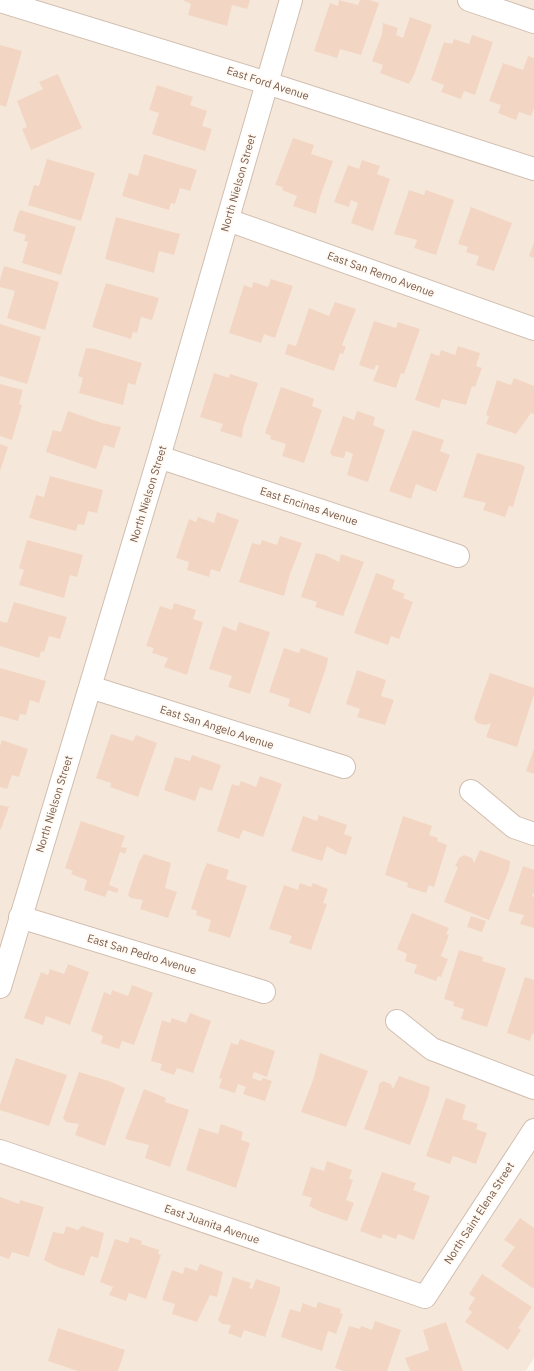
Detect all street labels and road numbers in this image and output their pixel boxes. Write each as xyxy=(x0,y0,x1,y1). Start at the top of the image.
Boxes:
street label: East Ford Avenue xyxy=(225,63,311,103)
street label: North Nielson Street xyxy=(217,132,259,233)
street label: East San Remo Avenue xyxy=(325,248,437,300)
street label: North Nielson Street xyxy=(127,444,169,544)
street label: East Encinas Avenue xyxy=(258,484,360,528)
street label: East San Angelo Avenue xyxy=(158,702,276,752)
street label: North Nielson Street xyxy=(33,754,75,854)
street label: East San Pedro Avenue xyxy=(86,931,198,977)
street label: North Saint Elena Street xyxy=(441,1159,517,1267)
street label: East Juanita Avenue xyxy=(163,1201,261,1247)

